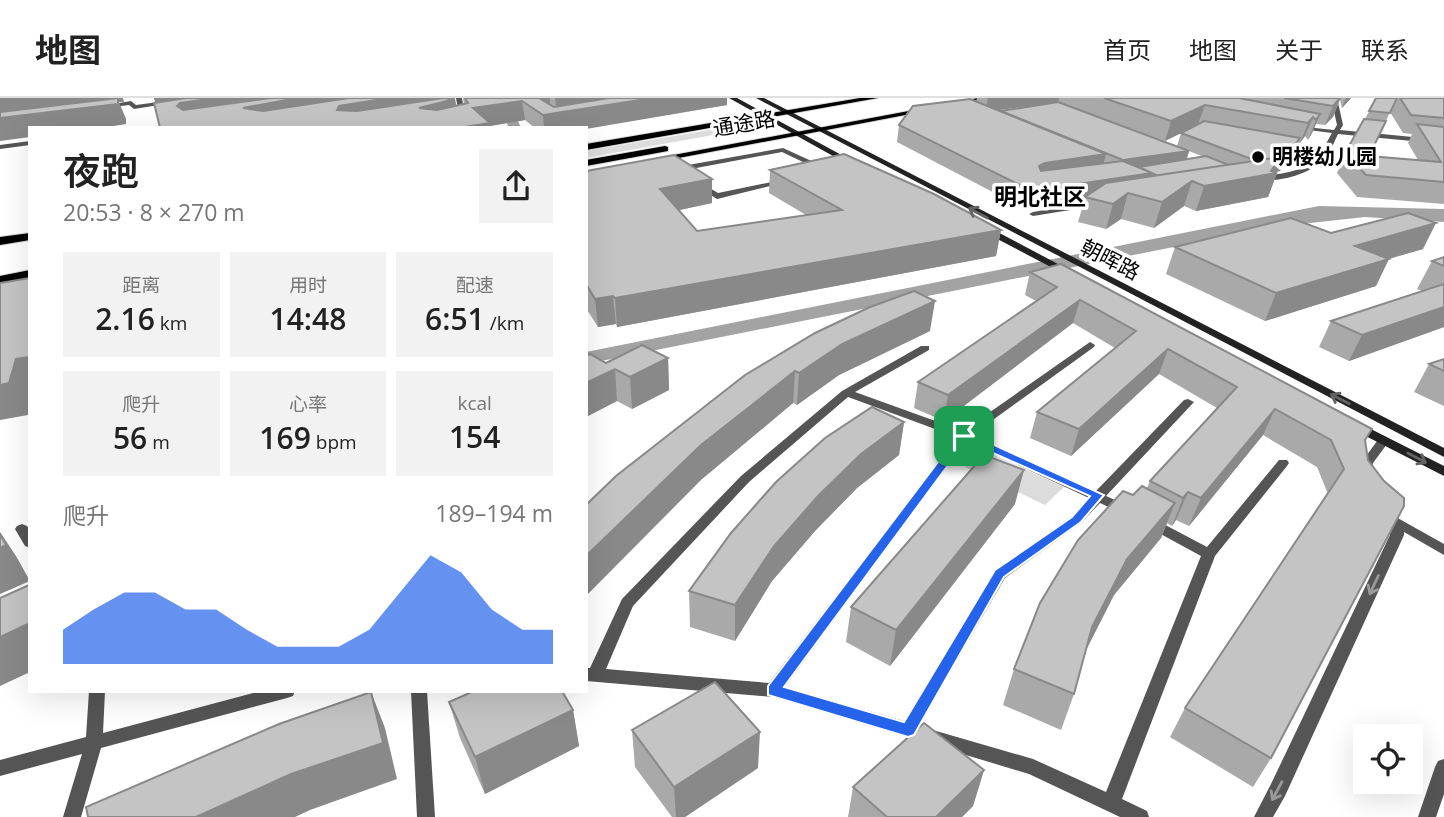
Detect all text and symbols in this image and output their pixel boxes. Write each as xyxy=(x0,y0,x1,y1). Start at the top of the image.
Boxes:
text: 地图 xyxy=(35,27,101,72)
text: 首页 xyxy=(1103,33,1151,66)
text: 地图 xyxy=(1189,33,1237,66)
text: 关于 xyxy=(1275,33,1323,66)
text: 联系 xyxy=(1361,33,1409,66)
street label: 通途路 xyxy=(710,104,777,142)
place label: 明楼幼儿园 xyxy=(1272,142,1377,170)
text: 夜跑 xyxy=(63,144,139,196)
button: share xyxy=(479,149,553,223)
marker: 明楼幼儿园 xyxy=(1250,149,1266,165)
district label: 明北社区 xyxy=(994,180,1086,212)
text: 20:53 · 8 × 270 m xyxy=(63,196,245,228)
one-way arrow xyxy=(968,205,989,219)
street label: 朝晖路 xyxy=(1076,232,1145,286)
text: 距离 xyxy=(122,272,160,298)
text: 用时 xyxy=(289,272,327,298)
text: 配速 xyxy=(456,272,494,298)
text: 2.16 xyxy=(95,298,155,339)
text: 14:48 xyxy=(270,298,346,339)
text: 6:51 xyxy=(425,298,485,339)
text: km xyxy=(155,310,187,336)
text: /km xyxy=(485,310,524,336)
text: kcal xyxy=(457,390,492,416)
text: 爬升 xyxy=(122,391,160,417)
text: 心率 xyxy=(289,391,327,417)
one-way arrow xyxy=(1330,392,1351,406)
pin xyxy=(934,406,994,466)
text: 154 xyxy=(449,416,500,457)
text: 56 xyxy=(113,417,147,458)
text: 169 xyxy=(259,417,311,458)
icon: arrive xyxy=(945,417,983,455)
text: m xyxy=(147,429,170,455)
text: bpm xyxy=(311,429,357,455)
one-way arrow xyxy=(1406,452,1427,465)
text: 189–194 m xyxy=(435,497,553,529)
text: 爬升 xyxy=(63,499,109,531)
one-way arrow xyxy=(1367,574,1380,595)
map controls xyxy=(1353,724,1423,794)
button: locate xyxy=(1353,724,1423,794)
one-way arrow xyxy=(1270,781,1284,801)

